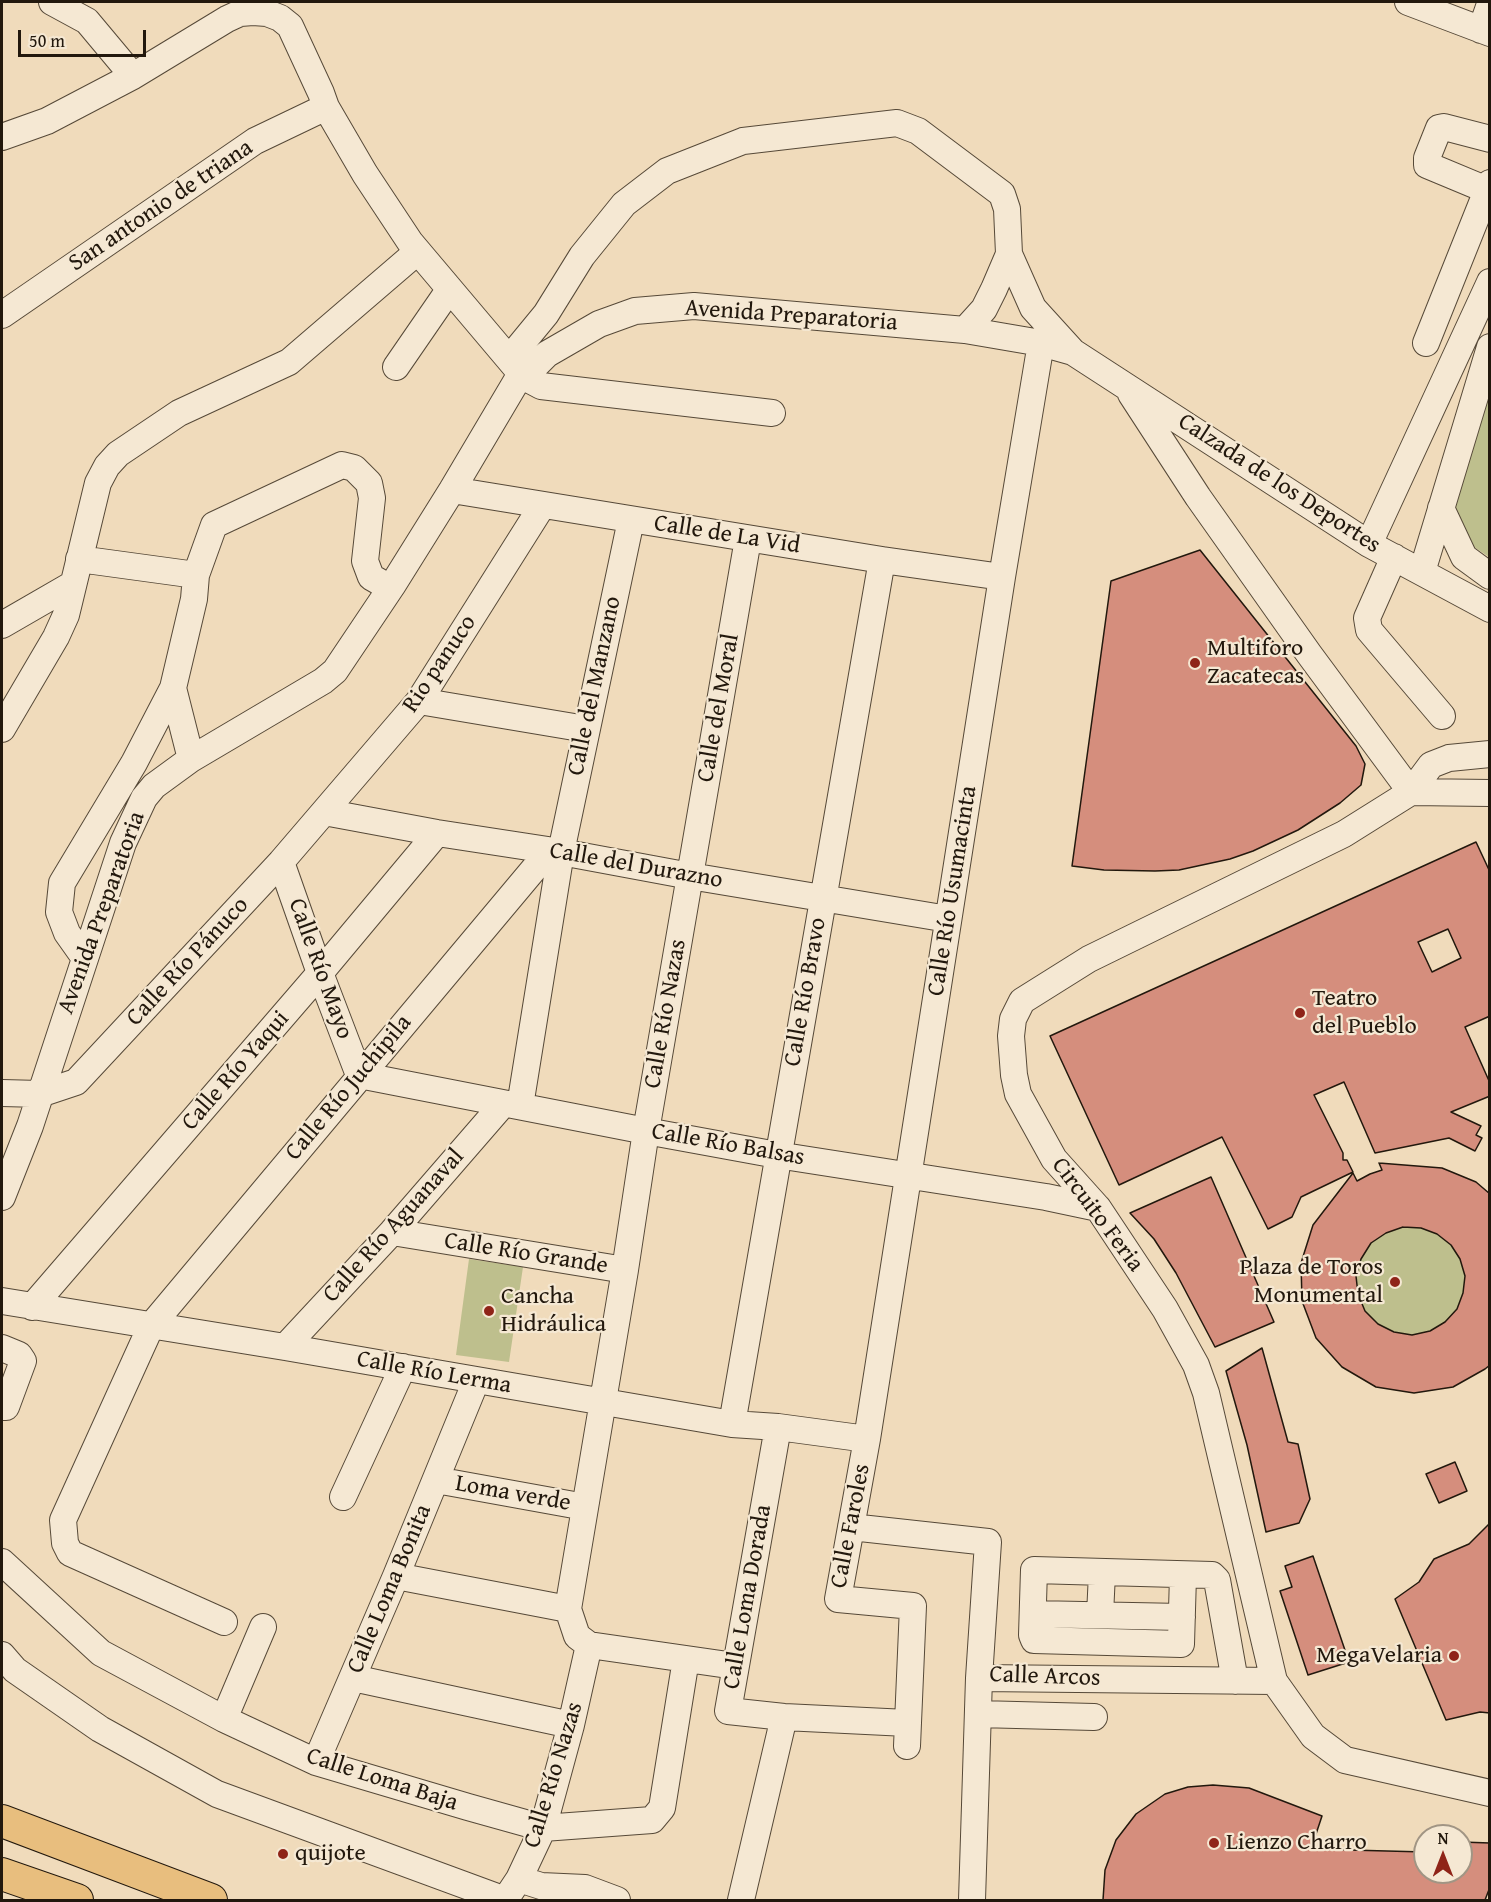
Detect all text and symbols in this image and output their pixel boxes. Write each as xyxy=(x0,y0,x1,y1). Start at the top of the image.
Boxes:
scale bar xyxy=(21,18,148,56)
text: 50 m xyxy=(29,27,65,54)
street label: San antonio de triana xyxy=(64,134,258,278)
street label: Avenida Preparatoria xyxy=(684,294,898,338)
street label: Calzada de los Deportes xyxy=(1172,408,1386,560)
street label: Calle de La Vid xyxy=(652,509,802,561)
street label: Calle del Manzano xyxy=(562,594,628,778)
street label: Rio panuco xyxy=(397,610,483,718)
street label: Calle del Moral xyxy=(692,632,746,784)
place label: Multiforo Zacatecas xyxy=(1207,635,1304,691)
marker: Multiforo Zacatecas xyxy=(1188,656,1202,670)
street label: Calle Río Usumacinta xyxy=(922,784,984,998)
street label: Avenida Preparatoria xyxy=(52,808,152,1018)
street label: Calle del Durazno xyxy=(547,837,725,895)
street label: Calle Río Pánuco xyxy=(121,891,255,1033)
street label: Calle Río Mayo xyxy=(281,895,359,1043)
street label: Calle Río Bravo xyxy=(779,915,833,1069)
street label: Calle Río Nazas xyxy=(639,937,693,1091)
place label: Teatro del Pueblo xyxy=(1312,985,1417,1041)
street label: Calle Río Yaqui xyxy=(176,1005,296,1137)
marker: Teatro del Pueblo xyxy=(1293,1006,1307,1020)
street label: Calle Río Juchipila xyxy=(280,1009,418,1167)
street label: Calle Río Balsas xyxy=(649,1117,807,1173)
street label: Calle Río Aguanaval xyxy=(317,1143,471,1309)
street label: Circuito Feria xyxy=(1045,1152,1149,1278)
street label: Calle Río Grande xyxy=(442,1227,610,1281)
place label: Plaza de Toros Monumental xyxy=(1239,1254,1383,1310)
marker: Plaza de Toros Monumental xyxy=(1388,1275,1402,1289)
place label: Cancha Hidráulica xyxy=(501,1283,606,1339)
marker: Cancha Hidráulica xyxy=(482,1304,496,1318)
street label: Calle Río Lerma xyxy=(355,1345,513,1401)
street label: Calle Faroles xyxy=(825,1461,877,1591)
street label: Loma verde xyxy=(453,1470,573,1518)
street label: Calle Loma Bonita xyxy=(341,1500,439,1678)
street label: Calle Loma Dorada xyxy=(718,1503,778,1691)
place label: MegaVelaria xyxy=(1316,1642,1442,1670)
marker: MegaVelaria xyxy=(1447,1649,1461,1663)
street label: Calle Arcos xyxy=(989,1661,1101,1693)
street label: Calle Río Nazas xyxy=(518,1699,590,1851)
street label: Calle Loma Baja xyxy=(303,1742,461,1818)
north arrow xyxy=(1413,1824,1473,1884)
text: N xyxy=(1438,1826,1448,1850)
place label: Lienzo Charro xyxy=(1226,1829,1367,1857)
marker: Lienzo Charro xyxy=(1207,1836,1221,1850)
place label: quijote xyxy=(295,1840,366,1868)
marker: quijote xyxy=(276,1847,290,1861)

